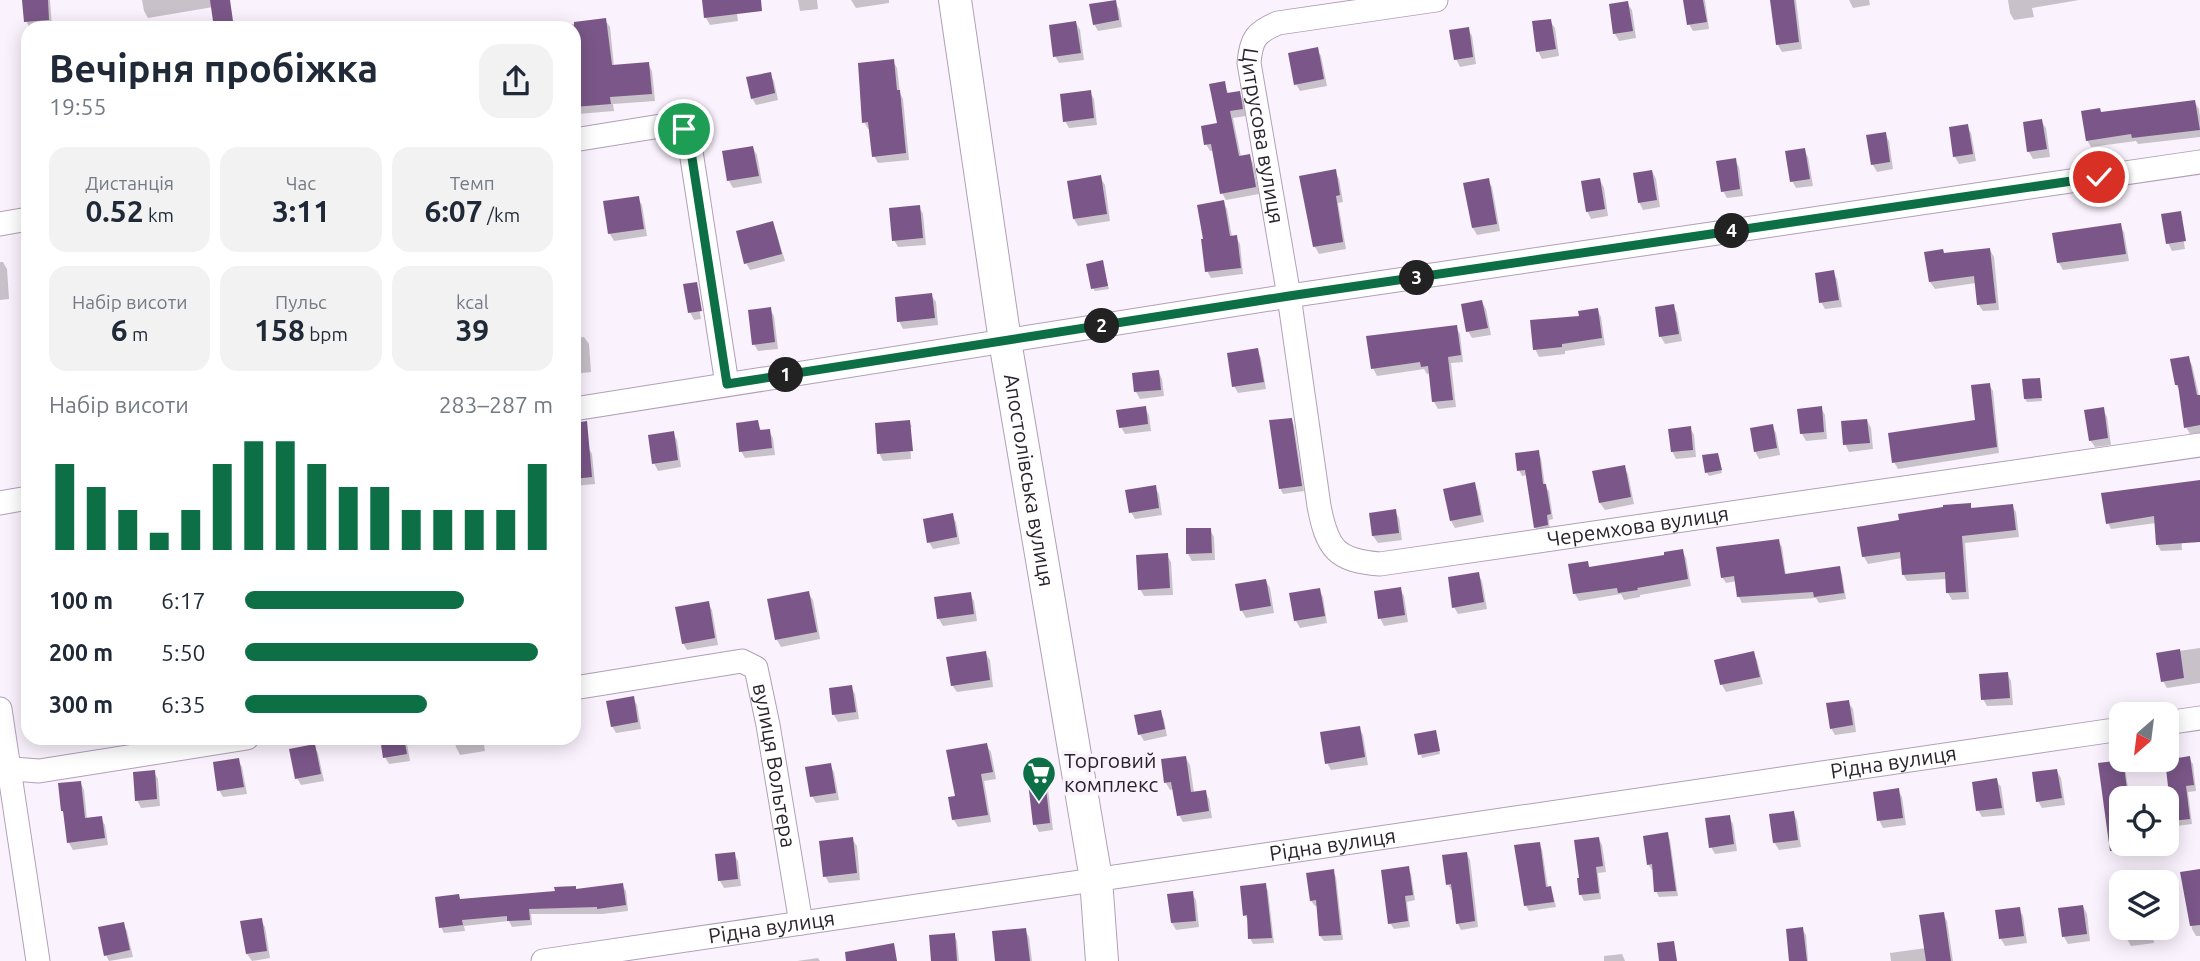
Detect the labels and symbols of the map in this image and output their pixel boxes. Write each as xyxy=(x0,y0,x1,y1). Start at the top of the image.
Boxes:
street label: Цитрусова вулиця xyxy=(1238,46,1289,225)
pin xyxy=(654,99,714,159)
pin xyxy=(2069,147,2129,207)
pin: 4 xyxy=(1714,214,1750,248)
pin: 3 xyxy=(1400,260,1434,296)
pin: 2 xyxy=(1084,308,1120,344)
pin: 1 xyxy=(768,358,804,392)
street label: Апостолівська вулиця xyxy=(1000,372,1059,588)
street label: Черемхова вулиця xyxy=(1545,501,1730,551)
street label: вулиця Вольтера xyxy=(749,681,801,849)
north arrow xyxy=(2109,702,2179,772)
street label: Рідна вулиця xyxy=(1829,740,1958,783)
place label: Торговий комплекс xyxy=(1064,748,1158,796)
supermarket icon: Торговий комплекс xyxy=(1020,754,1058,803)
street label: Рідна вулиця xyxy=(1268,823,1397,865)
street label: Рідна вулиця xyxy=(707,905,836,948)

